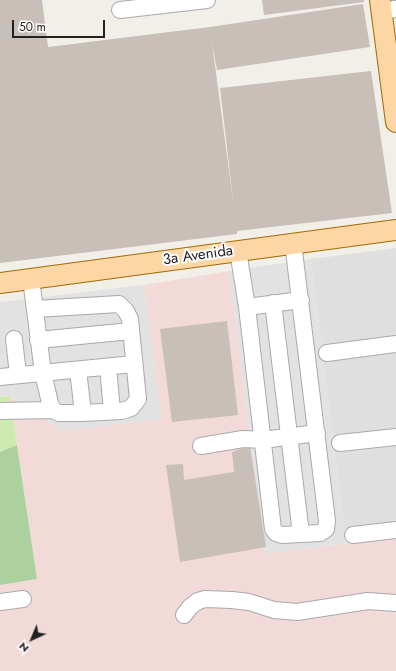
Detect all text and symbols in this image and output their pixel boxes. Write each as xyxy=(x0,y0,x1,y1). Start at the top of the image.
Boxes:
scale bar xyxy=(14,12,107,38)
text: 50 m xyxy=(19,18,46,36)
street label: 3a Avenida xyxy=(162,242,234,270)
north arrow xyxy=(12,619,52,659)
text: N xyxy=(15,639,32,656)

